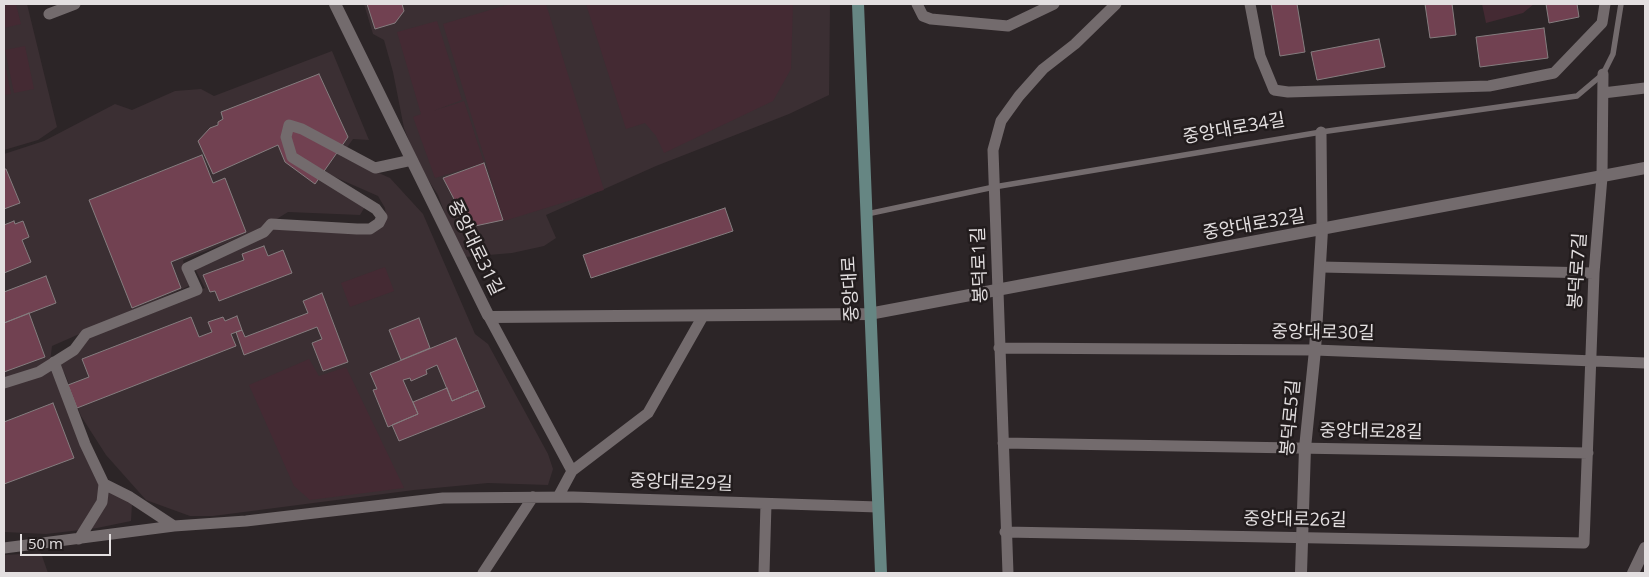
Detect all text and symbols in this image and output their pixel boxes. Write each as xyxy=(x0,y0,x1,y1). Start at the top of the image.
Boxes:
street label: 중앙대로34길 xyxy=(1181,109,1287,149)
street label: 중앙대로31길 xyxy=(443,197,507,299)
street label: 중앙대로32길 xyxy=(1201,205,1307,245)
street label: 봉덕로1길 xyxy=(968,226,992,304)
street label: 봉덕로7길 xyxy=(1565,232,1591,310)
street label: 중앙대로 xyxy=(838,255,864,323)
street label: 중앙대로30길 xyxy=(1271,321,1375,345)
street label: 봉덕로5길 xyxy=(1277,379,1305,457)
street label: 중앙대로28길 xyxy=(1319,420,1423,444)
street label: 중앙대로29길 xyxy=(629,470,733,496)
street label: 중앙대로26길 xyxy=(1243,508,1347,532)
scale bar xyxy=(22,524,114,556)
text: 50 m xyxy=(28,533,63,553)

